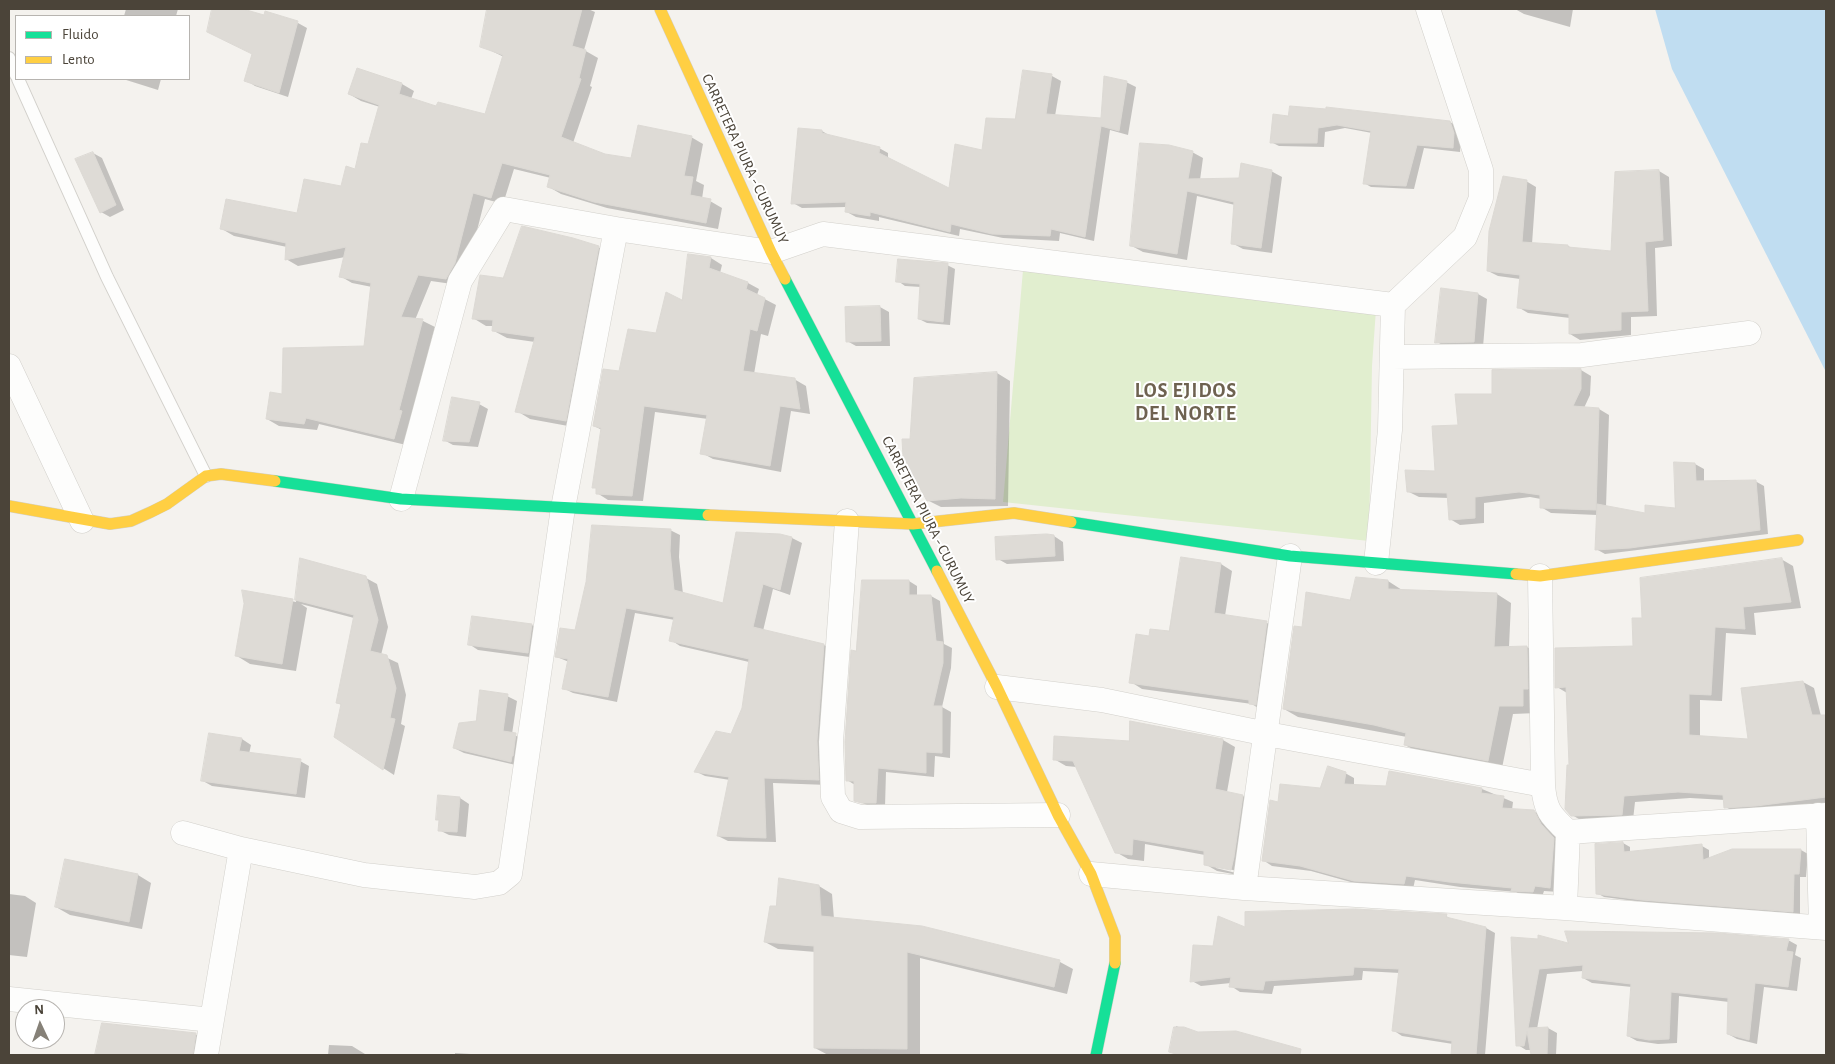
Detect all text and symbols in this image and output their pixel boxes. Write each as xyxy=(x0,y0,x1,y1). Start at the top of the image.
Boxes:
legend xyxy=(15,15,190,80)
text: Fluido xyxy=(62,27,99,42)
text: Lento xyxy=(62,52,95,67)
street label: CARRETERA PIURA - CURUMUY xyxy=(698,71,792,247)
district label: LOS EJIDOS DEL NORTE xyxy=(1133,379,1239,426)
street label: CARRETERA PIURA - CURUMUY xyxy=(878,433,978,607)
north arrow xyxy=(15,999,65,1049)
text: N xyxy=(34,1003,44,1017)

